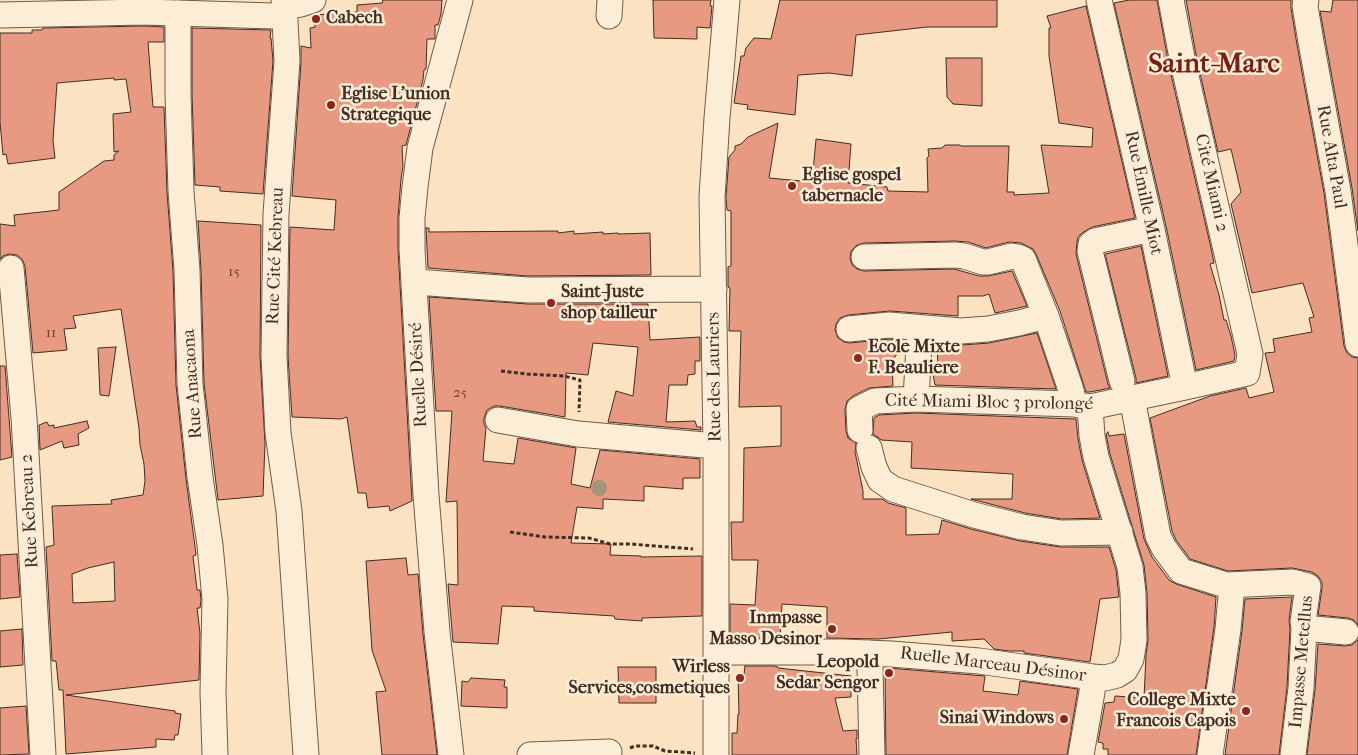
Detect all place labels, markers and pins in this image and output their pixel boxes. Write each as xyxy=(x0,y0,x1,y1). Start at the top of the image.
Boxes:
place label: Cabech xyxy=(326,8,383,30)
marker: Cabech xyxy=(310,13,322,25)
place label: Eglise L'union Strategique xyxy=(341,84,450,126)
marker: Eglise L'union Strategique xyxy=(325,99,337,111)
place label: Eglise gospel tabernacle xyxy=(802,165,901,208)
marker: Eglise gospel tabernacle xyxy=(786,180,798,192)
place label: Saint-Juste shop tailleur xyxy=(561,282,657,324)
marker: Saint-Juste shop tailleur xyxy=(545,297,557,309)
place label: Ecole Mixte F. Beauliere xyxy=(868,337,960,379)
marker: Ecole Mixte F. Beauliere xyxy=(852,352,864,364)
place label: Inmpasse Masso Desinor xyxy=(709,608,822,650)
marker: Inmpasse Masso Desinor xyxy=(826,623,838,635)
place label: Leopold Sedar Sengor xyxy=(776,652,879,694)
place label: Wirless Services,cosmetiques xyxy=(569,657,730,700)
marker: Leopold Sedar Sengor xyxy=(883,667,895,679)
marker: Wirless Services,cosmetiques xyxy=(734,672,746,684)
place label: College Mixte Francois Capois xyxy=(1116,690,1236,732)
marker: College Mixte Francois Capois xyxy=(1240,705,1252,717)
place label: Sinai Windows xyxy=(940,708,1054,730)
marker: Sinai Windows xyxy=(1058,713,1070,725)

